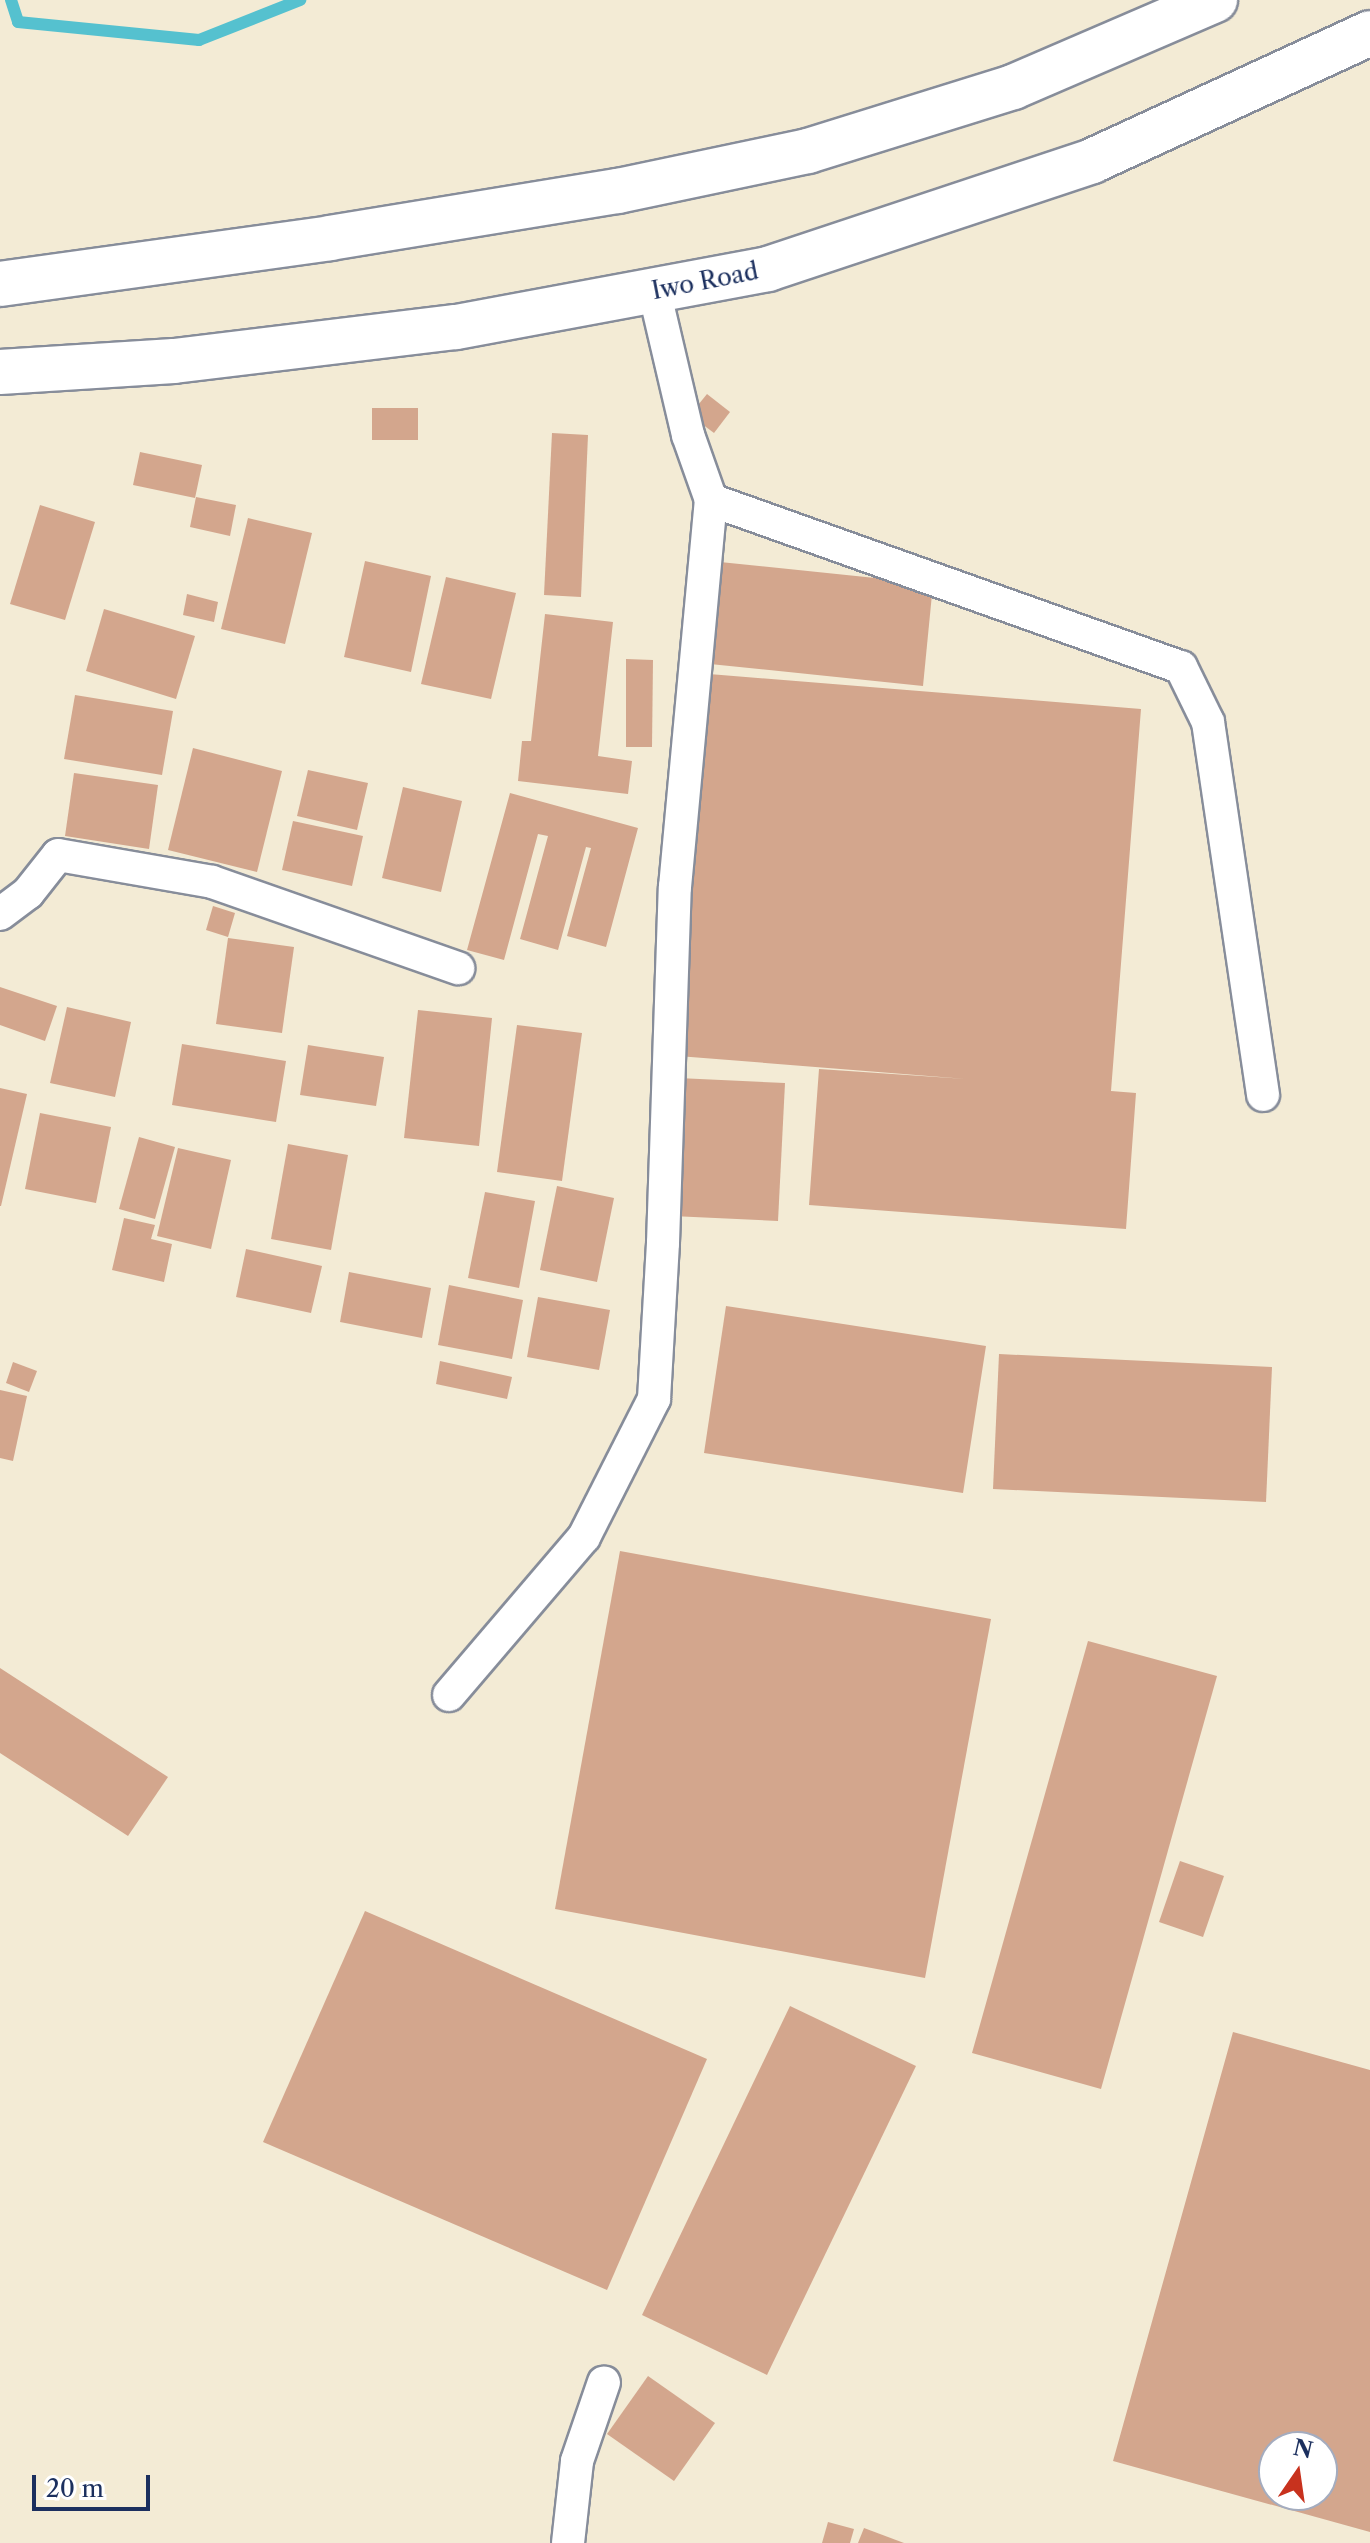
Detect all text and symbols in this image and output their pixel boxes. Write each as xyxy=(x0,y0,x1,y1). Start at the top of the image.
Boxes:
street label: Iwo Road xyxy=(649,257,761,305)
north arrow xyxy=(1258,2431,1338,2511)
text: N xyxy=(1291,2434,1315,2464)
scale bar xyxy=(36,2459,154,2509)
text: 20 m xyxy=(46,2474,104,2503)

